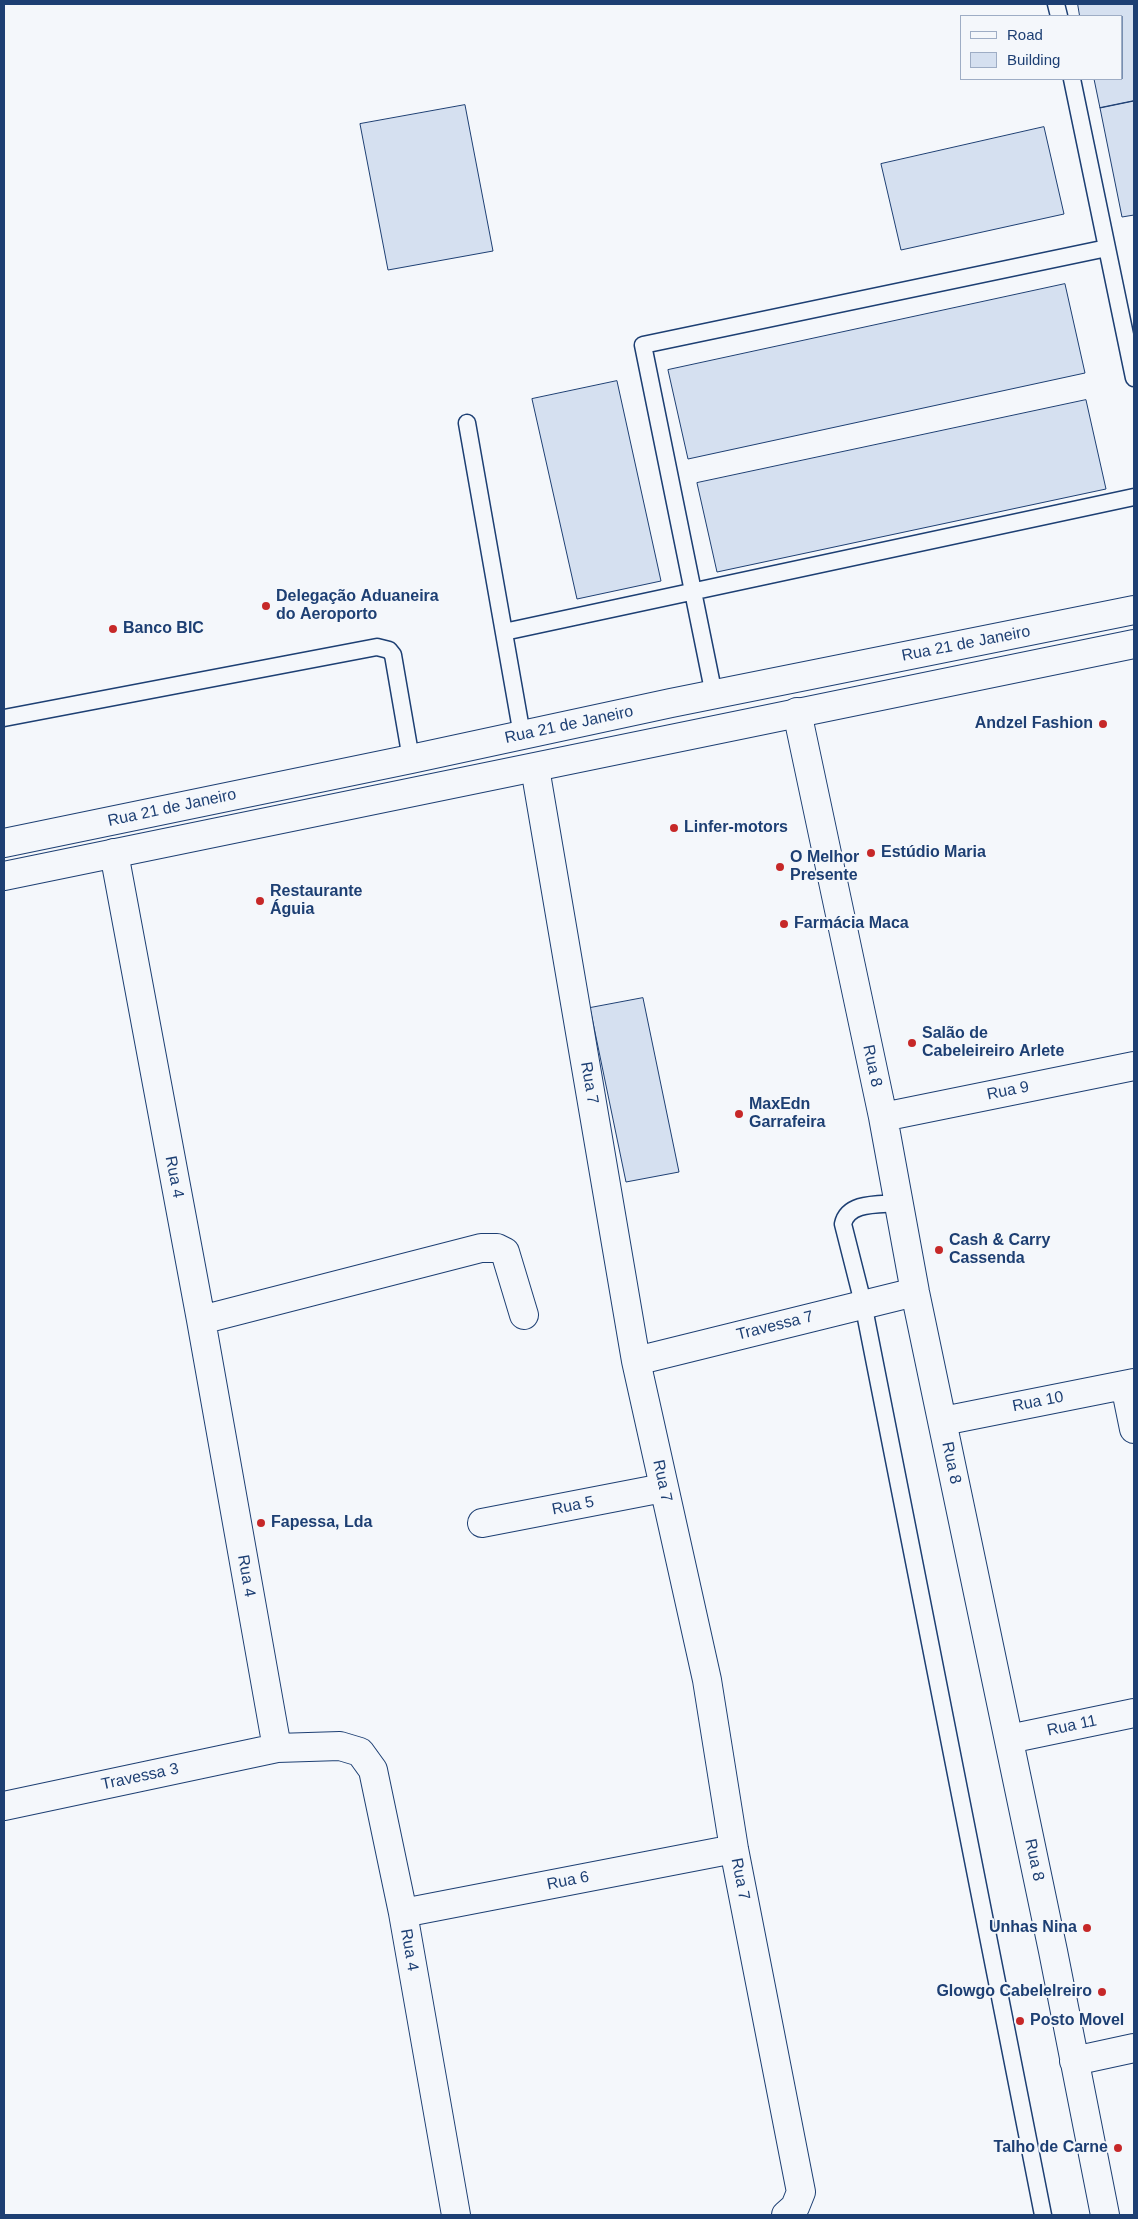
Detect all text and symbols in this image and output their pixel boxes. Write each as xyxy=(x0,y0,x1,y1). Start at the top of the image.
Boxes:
legend xyxy=(960,15,1123,80)
text: Road xyxy=(1007,26,1043,43)
text: Building xyxy=(1007,51,1060,68)
place label: Delegação Aduaneira do Aeroporto xyxy=(276,587,439,625)
marker: Delegação Aduaneira do Aeroporto xyxy=(260,600,272,612)
place label: Banco BIC xyxy=(123,619,204,639)
street label: Rua 21 de Janeiro xyxy=(900,622,1032,666)
marker: Banco BIC xyxy=(107,623,119,635)
street label: Rua 21 de Janeiro xyxy=(503,702,635,748)
place label: Andzel Fashion xyxy=(975,714,1093,734)
marker: Andzel Fashion xyxy=(1097,718,1109,730)
street label: Rua 21 de Janeiro xyxy=(106,785,238,831)
place label: Linfer-motors xyxy=(684,818,788,838)
marker: Linfer-motors xyxy=(668,822,680,834)
place label: Estúdio Maria xyxy=(881,843,986,863)
marker: Estúdio Maria xyxy=(865,847,877,859)
place label: O Melhor Presente xyxy=(790,848,859,886)
marker: O Melhor Presente xyxy=(774,861,786,873)
place label: Restaurante Águia xyxy=(270,882,362,920)
marker: Restaurante Águia xyxy=(254,895,266,907)
place label: Farmácia Maca xyxy=(794,914,909,934)
marker: Farmácia Maca xyxy=(778,918,790,930)
place label: Salão de Cabeleireiro Arlete xyxy=(922,1024,1064,1062)
marker: Salão de Cabeleireiro Arlete xyxy=(906,1037,918,1049)
street label: Rua 8 xyxy=(858,1043,886,1089)
street label: Rua 7 xyxy=(576,1060,602,1106)
street label: Rua 9 xyxy=(985,1078,1031,1104)
place label: MaxEdn Garrafeira xyxy=(749,1095,825,1133)
marker: MaxEdn Garrafeira xyxy=(733,1108,745,1120)
street label: Rua 4 xyxy=(161,1154,187,1200)
place label: Cash & Carry Cassenda xyxy=(949,1231,1050,1269)
marker: Cash & Carry Cassenda xyxy=(933,1244,945,1256)
street label: Travessa 7 xyxy=(735,1307,815,1345)
street label: Rua 10 xyxy=(1011,1388,1065,1416)
street label: Rua 8 xyxy=(937,1440,965,1486)
street label: Rua 7 xyxy=(648,1458,676,1504)
street label: Rua 5 xyxy=(550,1493,596,1519)
place label: Fapessa, Lda xyxy=(271,1513,372,1533)
marker: Fapessa, Lda xyxy=(255,1517,267,1529)
street label: Rua 4 xyxy=(233,1553,259,1599)
street label: Rua 11 xyxy=(1045,1711,1099,1741)
street label: Travessa 3 xyxy=(100,1759,180,1795)
street label: Rua 8 xyxy=(1020,1837,1048,1883)
street label: Rua 7 xyxy=(727,1856,753,1902)
street label: Rua 6 xyxy=(545,1868,591,1894)
place label: Unhas Nina xyxy=(989,1918,1077,1938)
marker: Unhas Nina xyxy=(1081,1922,1093,1934)
street label: Rua 4 xyxy=(396,1927,422,1973)
place label: Glowgo Cabelelreiro xyxy=(936,1982,1092,2002)
marker: Glowgo Cabelelreiro xyxy=(1096,1986,1108,1998)
place label: Posto Movel xyxy=(1030,2011,1124,2031)
marker: Posto Movel xyxy=(1014,2015,1026,2027)
place label: Talho de Carne xyxy=(994,2138,1108,2158)
marker: Talho de Carne xyxy=(1112,2142,1124,2154)

